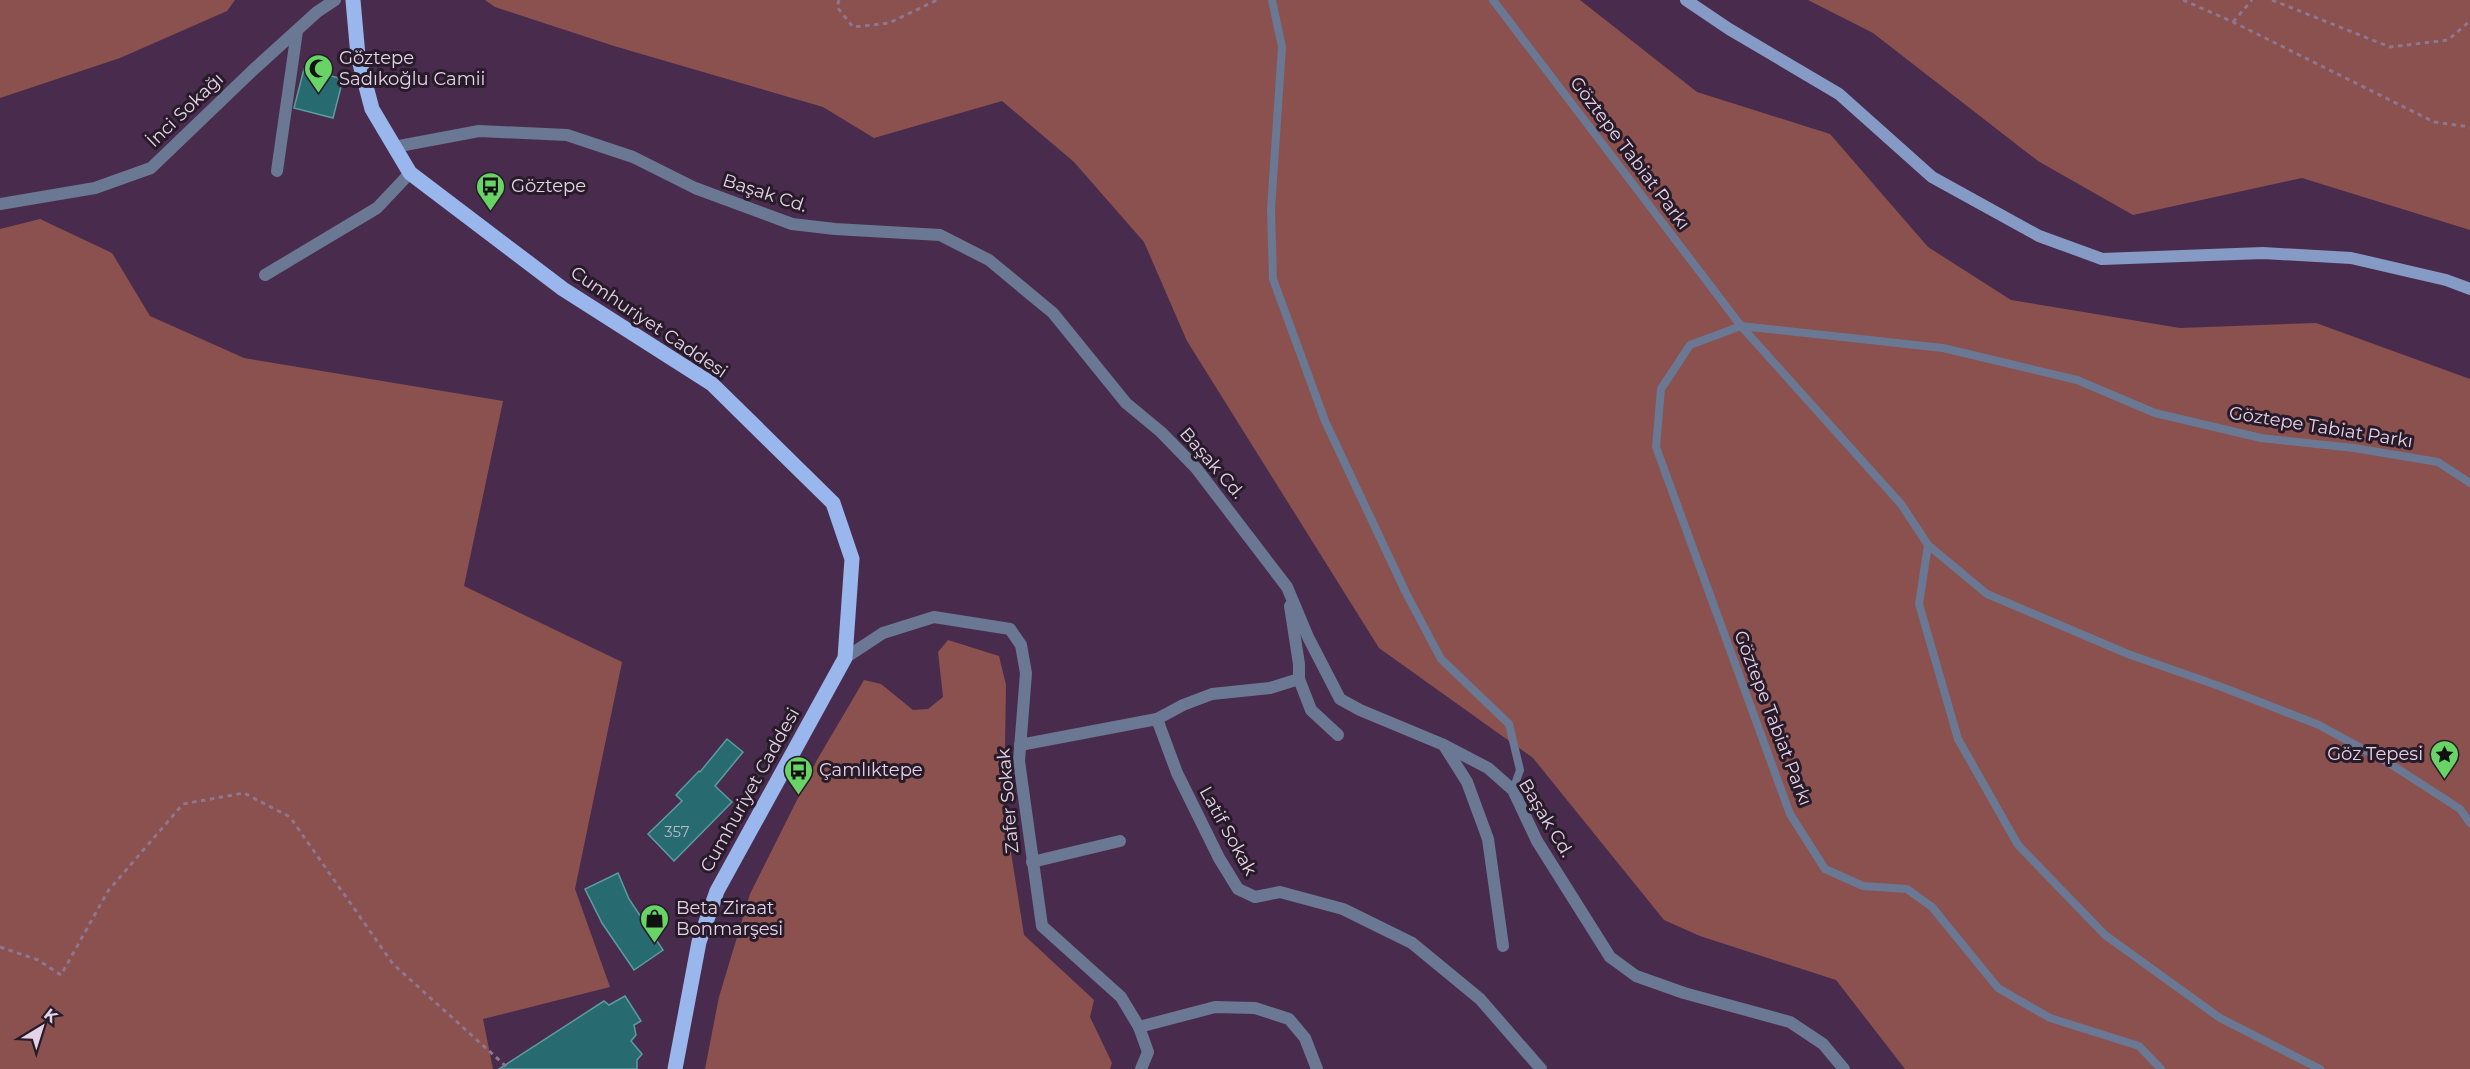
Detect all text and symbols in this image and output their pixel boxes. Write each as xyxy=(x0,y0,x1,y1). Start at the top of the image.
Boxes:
place label: Göztepe Sadıkoğlu Camii xyxy=(339,47,485,90)
mosque icon: Göztepe Sadıkoğlu Camii xyxy=(302,52,334,94)
street label: İnci Sokağı xyxy=(142,68,228,152)
street label: Göztepe Tabiat Parkı xyxy=(1565,72,1695,234)
street label: Başak Cd. xyxy=(720,169,810,217)
bus stop icon: Göztepe xyxy=(474,170,506,212)
place label: Göztepe xyxy=(511,175,586,197)
street label: Cumhuriyet Caddesi xyxy=(566,261,732,383)
street label: Göztepe Tabiat Parkı xyxy=(2228,402,2414,452)
street label: Başak Cd. xyxy=(1175,423,1249,503)
street label: Göztepe Tabiat Parkı xyxy=(1729,627,1817,809)
street label: Cumhuriyet Caddesi xyxy=(696,704,804,876)
place icon: Göz Tepesi xyxy=(2428,738,2460,780)
place label: Göz Tepesi xyxy=(2327,743,2423,765)
street label: Zafer Sokak xyxy=(992,747,1024,854)
bus stop icon: Çamlıktepe xyxy=(782,754,814,796)
place label: Çamlıktepe xyxy=(819,759,923,781)
street label: Başak Cd. xyxy=(1514,775,1578,861)
street label: Latif Sokak xyxy=(1194,783,1262,880)
house number: 357 xyxy=(664,822,690,841)
place label: Beta Ziraat Bonmarşesi xyxy=(676,897,783,940)
shop icon: Beta Ziraat Bonmarşesi xyxy=(639,902,671,944)
north arrow xyxy=(12,997,72,1057)
text: K xyxy=(40,1004,62,1027)

